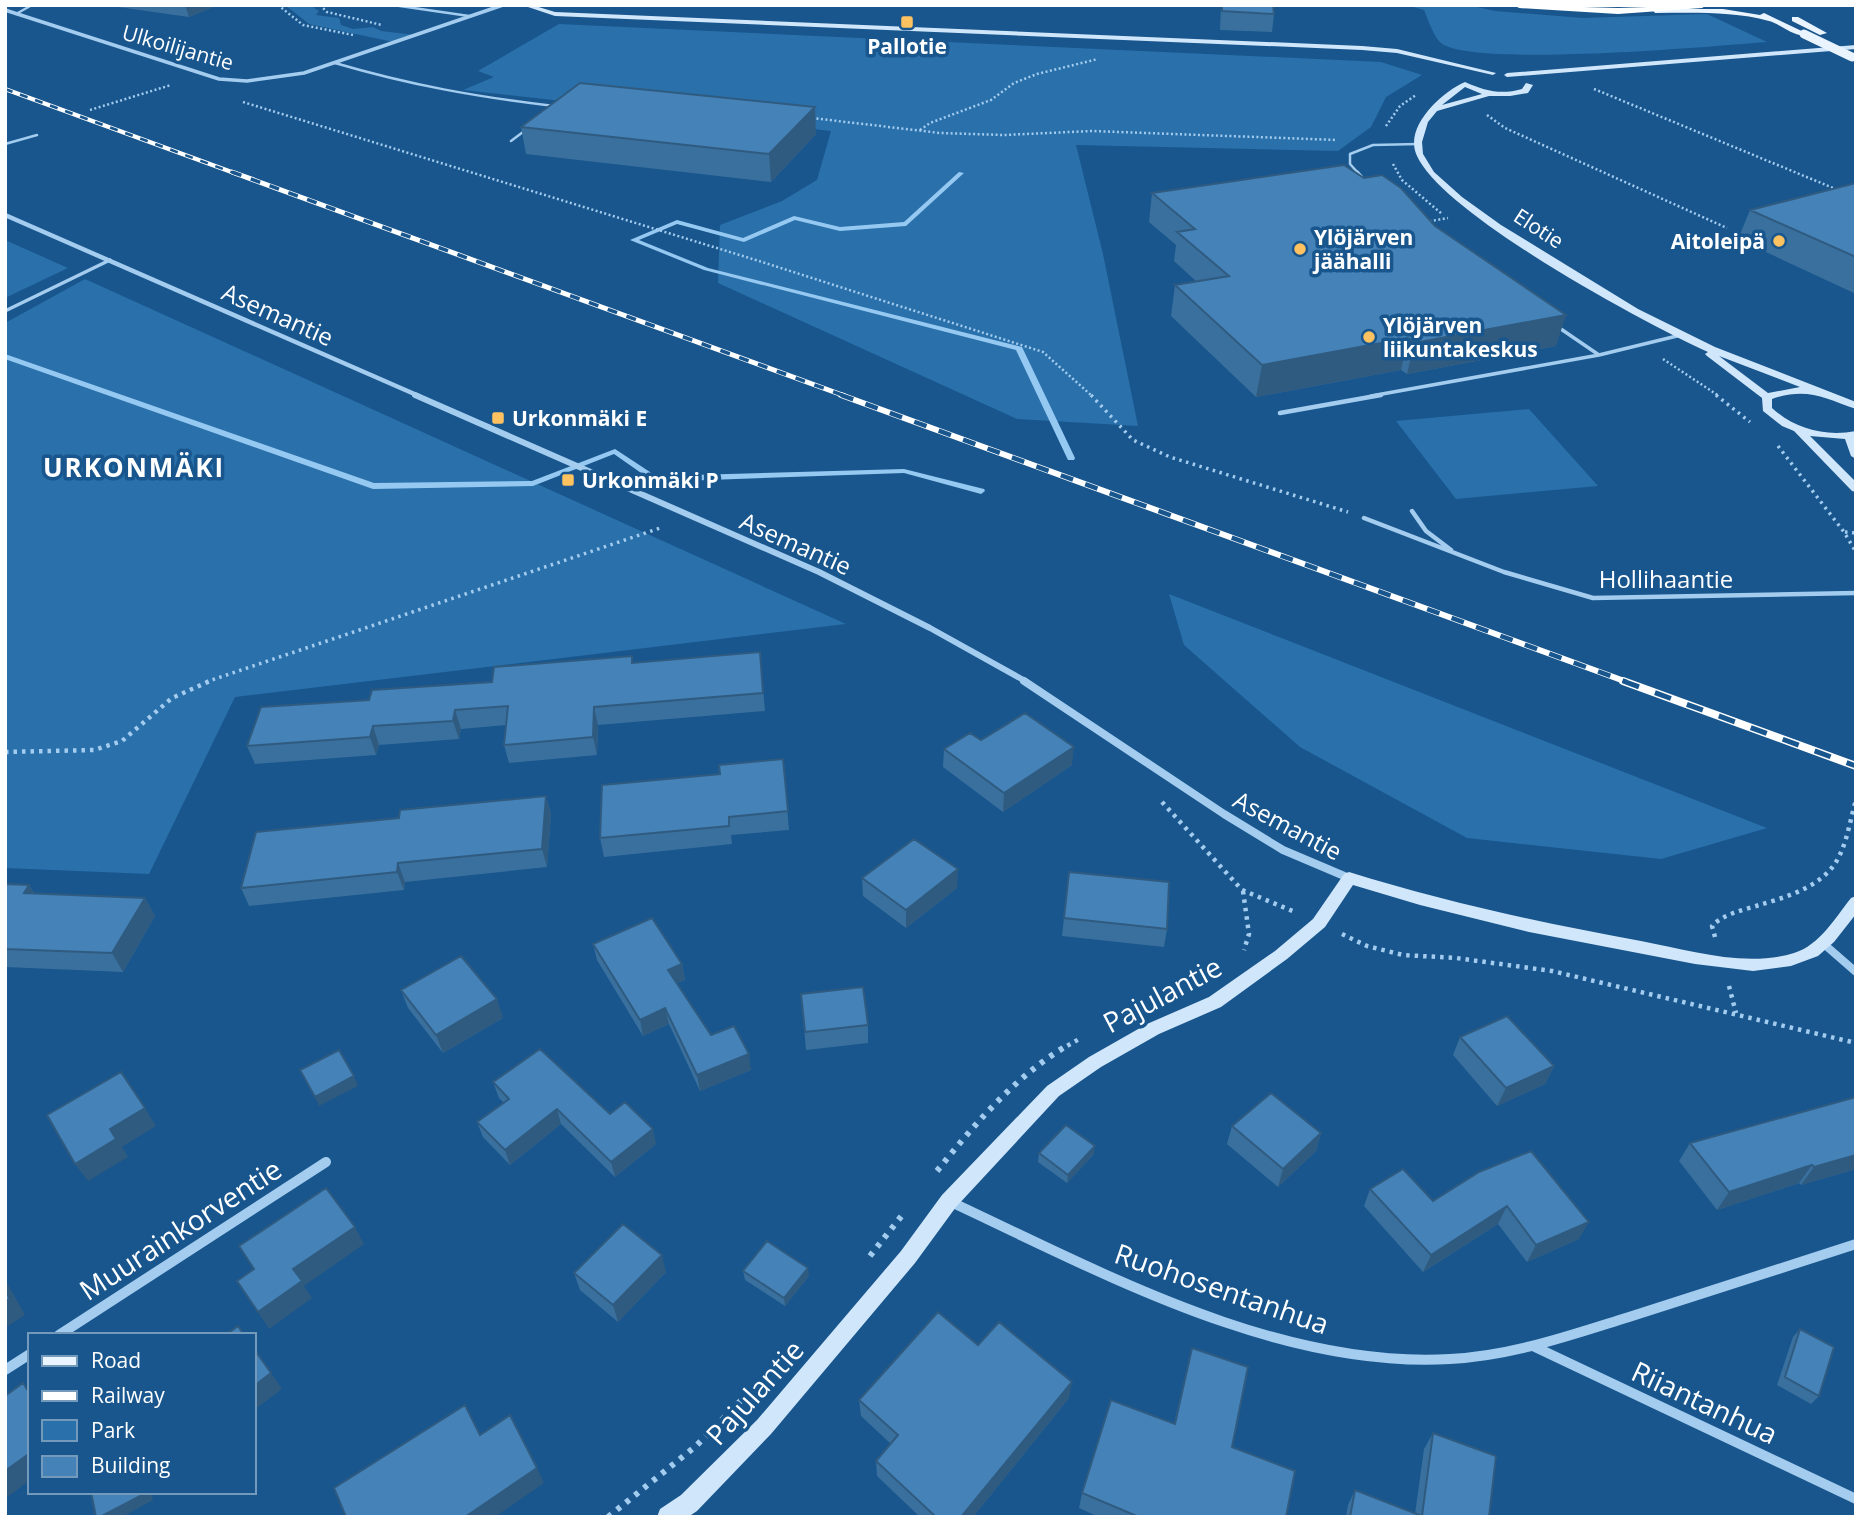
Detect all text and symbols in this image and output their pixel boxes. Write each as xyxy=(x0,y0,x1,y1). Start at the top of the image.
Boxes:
marker: Pallotie xyxy=(899,14,915,30)
street label: Ulkoilijantie xyxy=(119,18,237,76)
place label: Pallotie xyxy=(867,32,947,60)
street label: Elotie xyxy=(1509,202,1569,254)
place label: Ylöjärven jäähalli xyxy=(1312,223,1413,275)
place label: Aitoleipä xyxy=(1671,227,1765,255)
marker: Aitoleipä xyxy=(1771,233,1787,249)
marker: Ylöjärven jäähalli xyxy=(1292,241,1308,257)
street label: Asemantie xyxy=(217,275,339,353)
place label: Ylöjärven liikuntakeskus xyxy=(1383,311,1538,363)
marker: Ylöjärven liikuntakeskus xyxy=(1361,329,1377,345)
place label: Urkonmäki E xyxy=(512,404,647,432)
marker: Urkonmäki E xyxy=(490,410,506,426)
district label: URKONMÄKI xyxy=(43,449,225,485)
place label: Urkonmäki P xyxy=(582,466,719,494)
marker: Urkonmäki P xyxy=(560,472,576,488)
street label: Asemantie xyxy=(735,504,857,582)
street label: Hollihaantie xyxy=(1599,562,1733,595)
street label: Asemantie xyxy=(1228,783,1348,867)
street label: Pajulantie xyxy=(1096,947,1228,1041)
street label: Muurainkorventie xyxy=(72,1149,288,1309)
street label: Ruohosentanhua xyxy=(1110,1234,1334,1342)
street label: Pajulantie xyxy=(697,1331,811,1453)
legend xyxy=(28,1333,256,1494)
text: Road xyxy=(91,1346,141,1374)
street label: Riiantanhua xyxy=(1626,1352,1784,1452)
text: Railway xyxy=(91,1381,165,1409)
text: Park xyxy=(91,1416,135,1444)
text: Building xyxy=(91,1451,170,1479)

